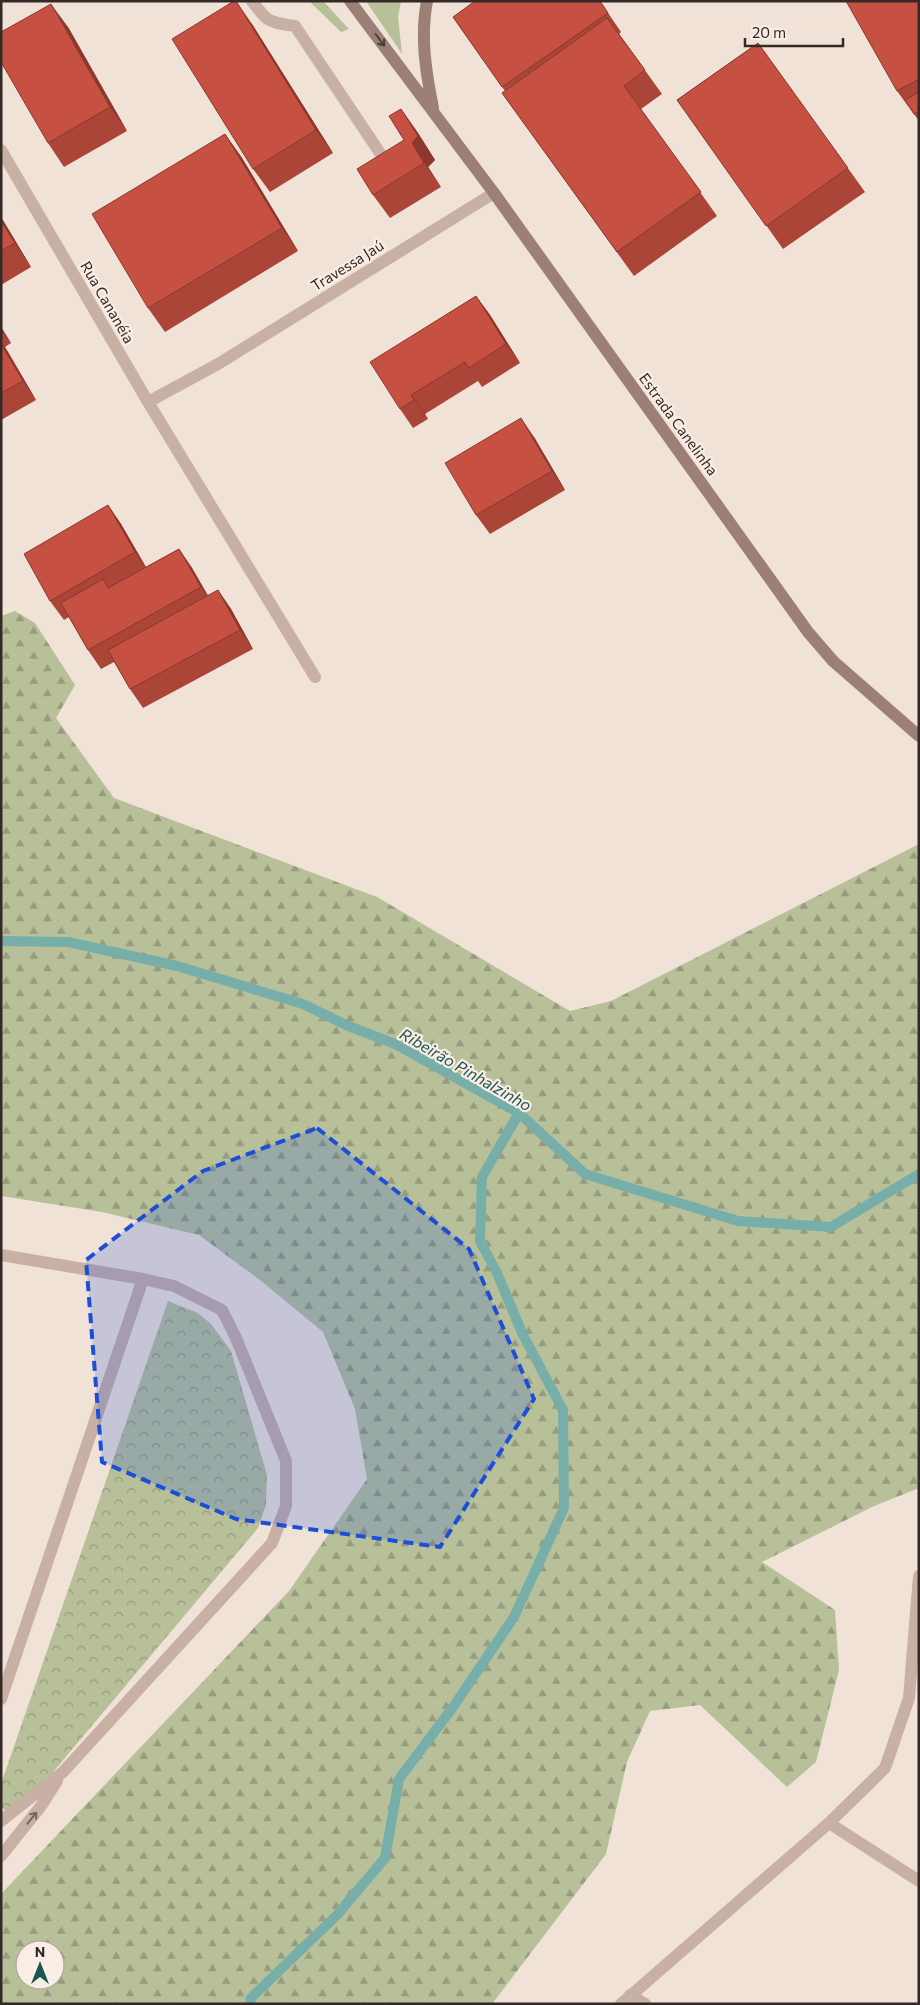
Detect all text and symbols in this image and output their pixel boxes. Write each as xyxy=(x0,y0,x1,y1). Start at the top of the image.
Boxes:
scale bar xyxy=(745,15,842,47)
text: 20 m xyxy=(752,23,786,41)
one-way arrow xyxy=(374,33,385,46)
street label: Travessa Jaú xyxy=(307,236,387,294)
street label: Rua Cananéia xyxy=(77,258,139,346)
street label: Estrada Canelinha xyxy=(636,369,722,479)
water label: Ribeirão Pinhalzinho xyxy=(397,1024,535,1114)
one-way arrow xyxy=(26,1811,37,1824)
north arrow xyxy=(15,1940,65,1990)
text: N xyxy=(35,1943,45,1960)

